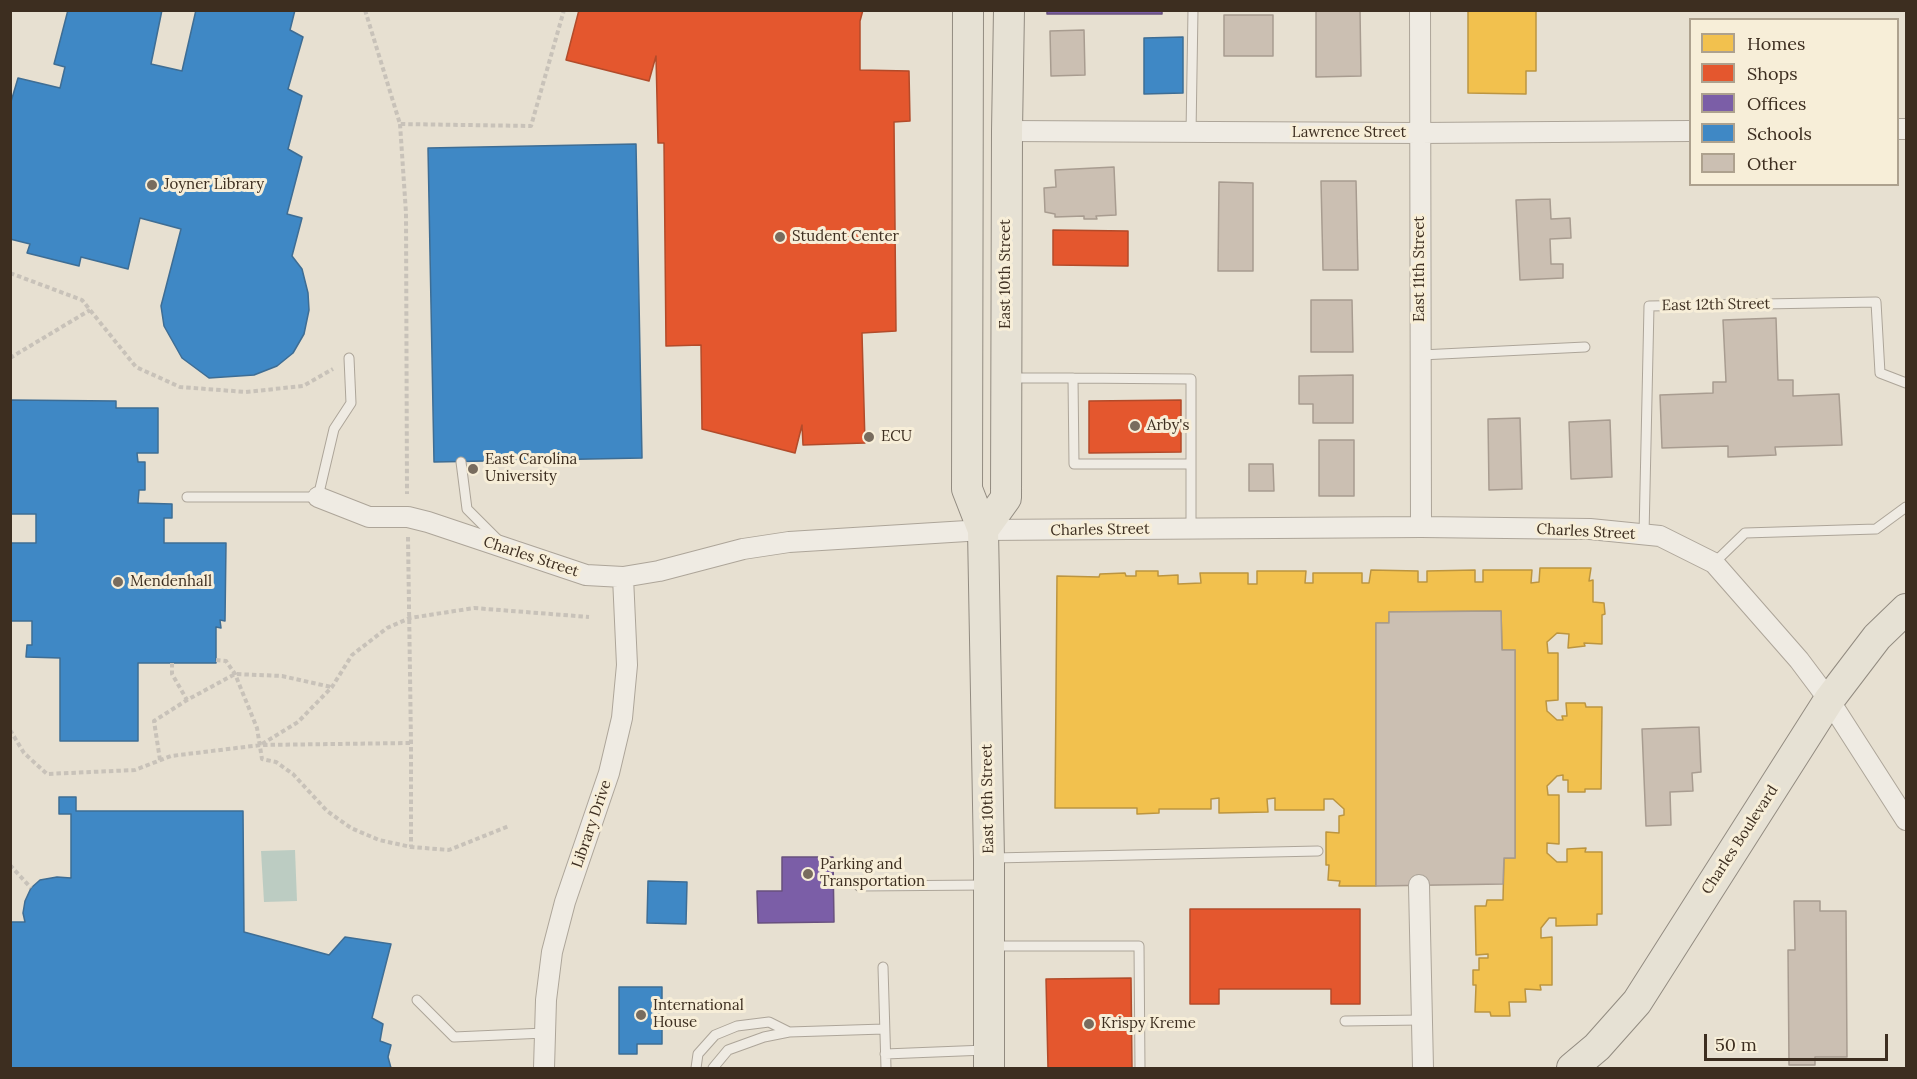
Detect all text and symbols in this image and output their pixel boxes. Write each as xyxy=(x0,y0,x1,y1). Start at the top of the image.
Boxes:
legend xyxy=(1689,18,1899,186)
text: Homes xyxy=(1747,32,1805,55)
text: Shops xyxy=(1747,62,1798,85)
text: Offices xyxy=(1747,92,1806,115)
text: Schools xyxy=(1747,122,1812,145)
street label: Lawrence Street xyxy=(1292,124,1406,142)
text: Other xyxy=(1747,152,1797,175)
place label: Joyner Library xyxy=(164,176,264,194)
marker: Joyner Library xyxy=(145,178,159,192)
street label: East 11th Street xyxy=(1411,216,1429,322)
street label: East 10th Street xyxy=(997,219,1015,329)
place label: Student Center xyxy=(792,228,899,246)
marker: Student Center xyxy=(773,230,787,244)
street label: East 12th Street xyxy=(1662,295,1770,315)
place label: Arby's xyxy=(1147,417,1189,435)
marker: Arby's xyxy=(1128,419,1142,433)
place label: ECU xyxy=(881,428,912,446)
marker: ECU xyxy=(862,430,876,444)
place label: East Carolina University xyxy=(485,451,577,486)
marker: East Carolina University xyxy=(466,462,480,476)
street label: Charles Street xyxy=(1050,520,1150,540)
street label: Charles Street xyxy=(1536,520,1636,544)
street label: Charles Street xyxy=(481,533,581,581)
place label: Mendenhall xyxy=(130,573,212,591)
marker: Mendenhall xyxy=(111,575,125,589)
street label: East 10th Street xyxy=(978,744,998,854)
street label: Library Drive xyxy=(569,778,615,870)
street label: Charles Boulevard xyxy=(1698,782,1782,898)
place label: Parking and Transportation xyxy=(820,856,925,891)
marker: Parking and Transportation xyxy=(801,867,815,881)
place label: International House xyxy=(653,997,744,1032)
marker: International House xyxy=(634,1008,648,1022)
place label: Krispy Kreme xyxy=(1101,1015,1196,1033)
marker: Krispy Kreme xyxy=(1082,1017,1096,1031)
scale bar xyxy=(1707,1022,1892,1060)
text: 50 m xyxy=(1715,1033,1757,1056)

